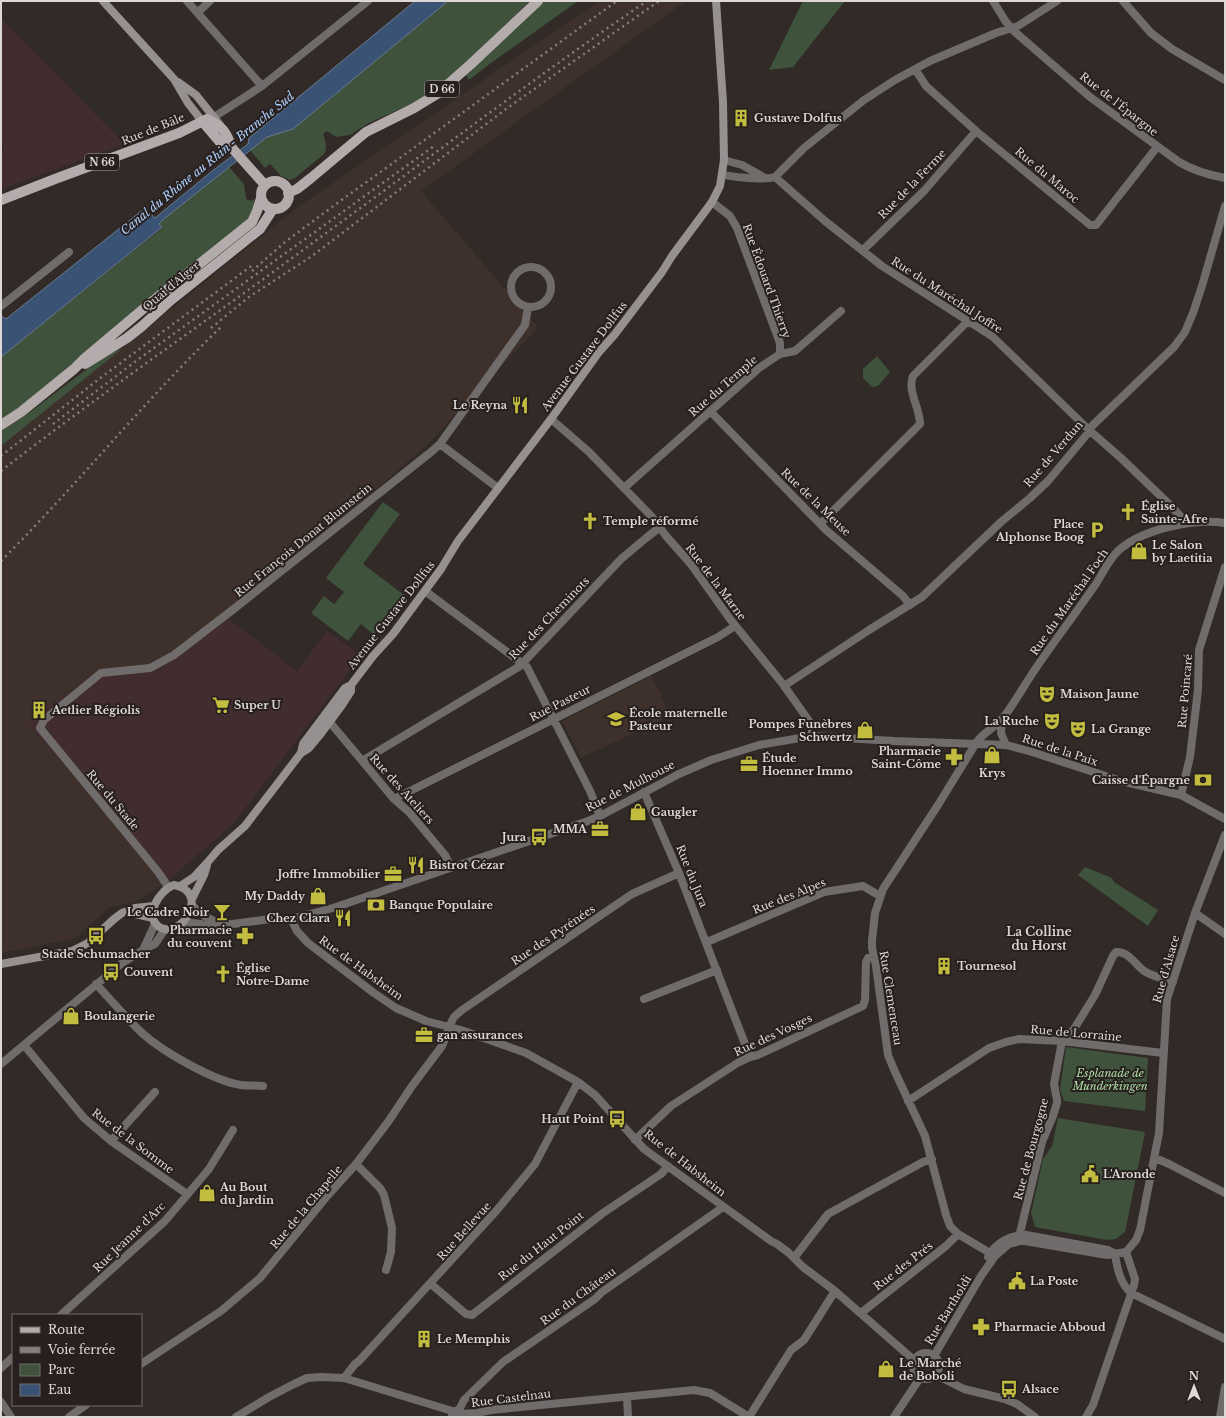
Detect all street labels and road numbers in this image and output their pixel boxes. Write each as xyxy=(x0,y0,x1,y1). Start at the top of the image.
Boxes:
street label: Rue de l'Épargne xyxy=(1077,69,1161,139)
road number: D 66 xyxy=(425,81,459,97)
street label: Rue de Bâle xyxy=(119,110,187,148)
street label: Rue du Maroc xyxy=(1012,144,1082,206)
street label: Rue de la Ferme xyxy=(875,146,949,222)
road number: N 66 xyxy=(85,154,119,170)
street label: Rue Édouard Thierry xyxy=(740,222,794,340)
street label: Rue du Maréchal Joffre xyxy=(889,254,1005,336)
street label: Quai d'Alger xyxy=(140,258,203,314)
street label: Avenue Gustave Dollfus xyxy=(538,298,630,414)
street label: Rue du Temple xyxy=(686,352,760,420)
street label: Rue de Verdun xyxy=(1020,418,1086,490)
street label: Rue de la Meuse xyxy=(778,465,854,539)
street label: Rue François Donat Blumstein xyxy=(232,480,375,600)
street label: Rue de la Marne xyxy=(683,541,749,623)
street label: Rue du Maréchal Foch xyxy=(1027,546,1111,658)
street label: Avenue Gustave Dollfus xyxy=(344,558,438,673)
street label: Rue des Cheminots xyxy=(506,574,592,662)
street label: Rue Poincaré xyxy=(1175,653,1195,729)
street label: Rue Pasteur xyxy=(527,681,594,724)
street label: Rue de la Paix xyxy=(1020,731,1100,769)
street label: Rue des Ateliers xyxy=(367,751,437,827)
street label: Rue de Mulhouse xyxy=(583,757,677,815)
street label: Rue du Stade xyxy=(84,767,142,833)
street label: Rue du Jura xyxy=(673,843,711,910)
street label: Rue des Alpes xyxy=(750,875,828,917)
street label: Rue des Pyrénées xyxy=(508,902,598,968)
street label: Rue de Habsheim xyxy=(316,933,406,1003)
street label: Rue d'Alsace xyxy=(1150,933,1182,1005)
street label: Rue Clemenceau xyxy=(877,950,905,1047)
street label: Rue des Vosges xyxy=(732,1011,814,1059)
street label: Rue de Lorraine xyxy=(1030,1022,1122,1044)
street label: Rue de Bourgogne xyxy=(1011,1097,1051,1201)
street label: Rue de la Somme xyxy=(89,1106,177,1176)
street label: Rue de Habsheim xyxy=(641,1127,729,1200)
street label: Rue de la Chapelle xyxy=(267,1162,345,1252)
street label: Rue Jeanne d'Arc xyxy=(90,1199,168,1275)
street label: Rue Bellevue xyxy=(434,1199,494,1263)
street label: Rue du Haut Point xyxy=(496,1208,587,1284)
street label: Rue des Prés xyxy=(871,1239,935,1293)
street label: Rue du Château xyxy=(538,1264,619,1328)
street label: Rue Bartholdi xyxy=(922,1272,974,1347)
street label: Rue Castelnau xyxy=(470,1386,552,1410)

